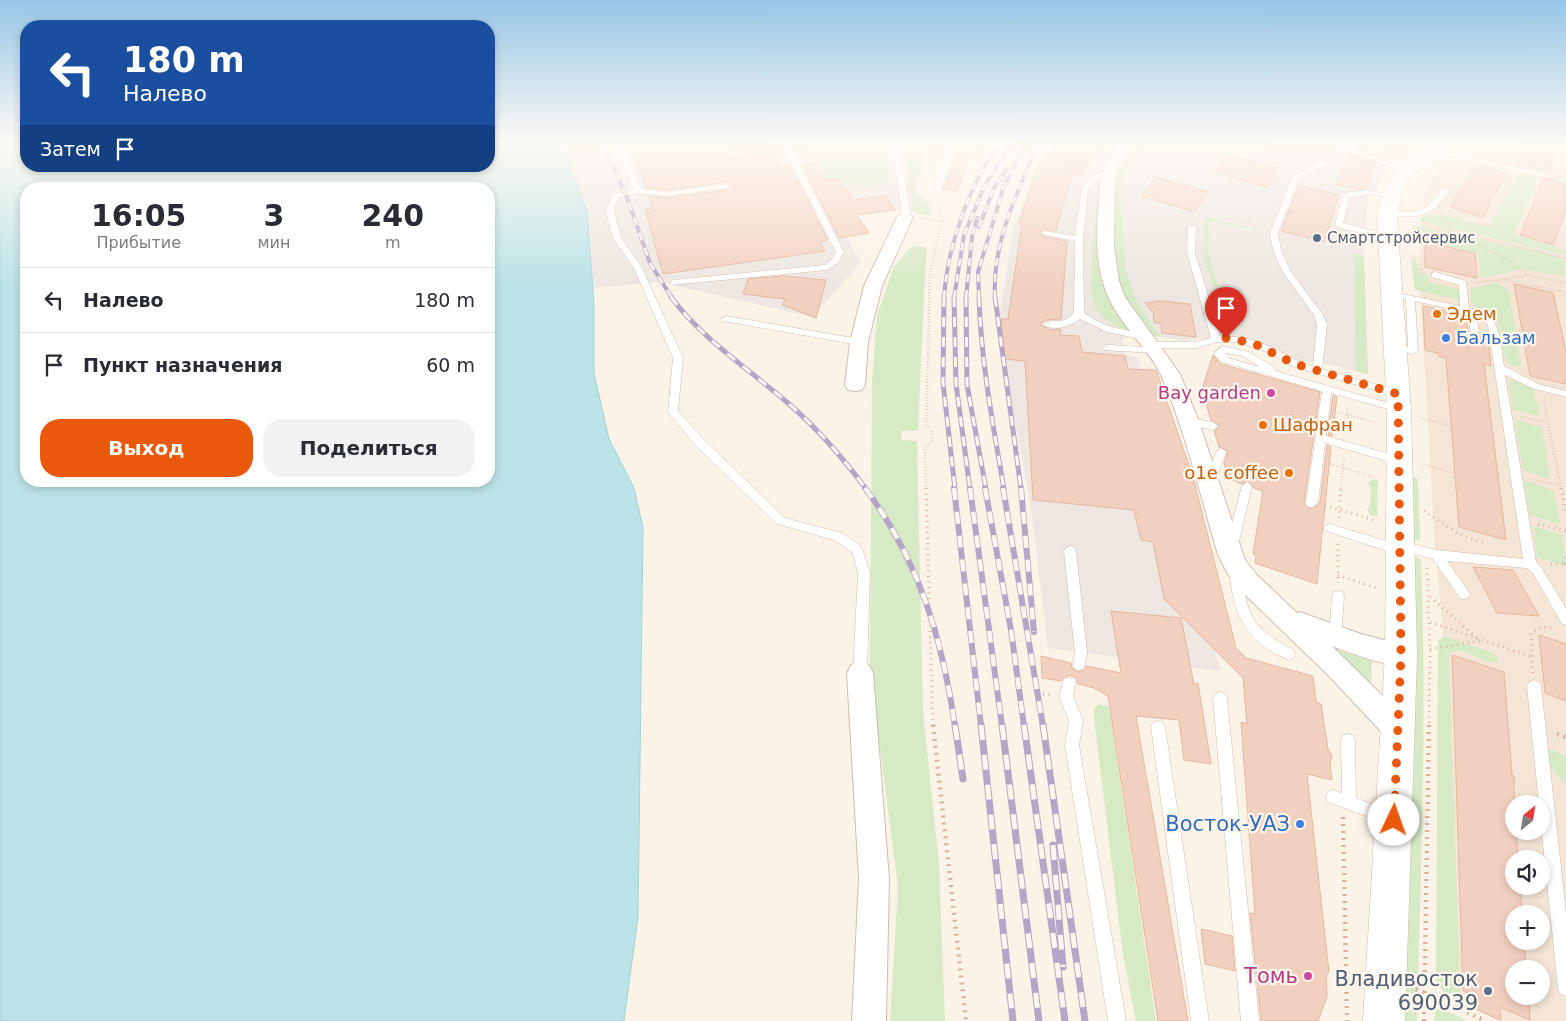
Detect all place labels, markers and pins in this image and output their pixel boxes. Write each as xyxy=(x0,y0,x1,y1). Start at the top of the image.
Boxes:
place label: Смартстройсервис xyxy=(1327,229,1476,247)
marker: Смартстройсервис xyxy=(1311,232,1323,244)
pin xyxy=(1205,287,1247,338)
place label: Эдем xyxy=(1447,303,1497,324)
marker: Эдем xyxy=(1431,308,1443,320)
place label: Бальзам xyxy=(1456,327,1536,348)
marker: Бальзам xyxy=(1440,332,1452,344)
place label: Bay garden xyxy=(1158,382,1261,403)
marker: Bay garden xyxy=(1265,387,1277,399)
place label: Шафран xyxy=(1273,414,1353,435)
marker: Шафран xyxy=(1257,419,1269,431)
place label: o1e coffee xyxy=(1184,462,1279,483)
marker: o1e coffee xyxy=(1283,467,1295,479)
place label: Восток-УАЗ xyxy=(1165,812,1290,836)
marker: Восток-УАЗ xyxy=(1294,818,1306,830)
place label: Томь xyxy=(1243,964,1298,988)
place label: Владивосток 690039 xyxy=(1335,967,1478,1015)
marker: Томь xyxy=(1302,970,1314,982)
marker: Владивосток 690039 xyxy=(1482,985,1494,997)

